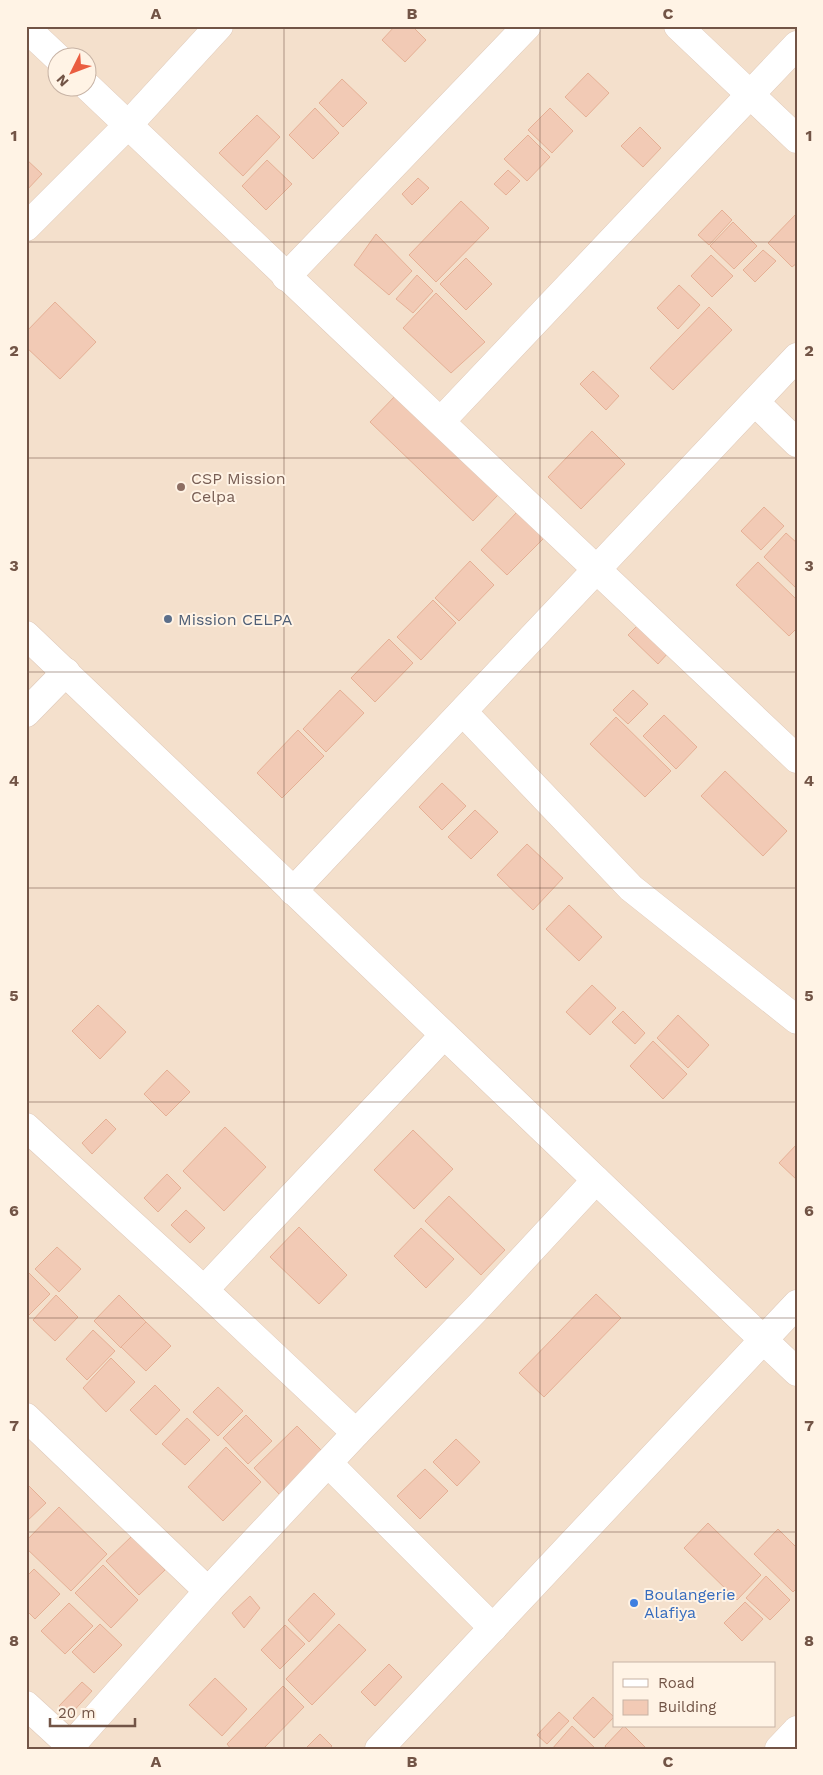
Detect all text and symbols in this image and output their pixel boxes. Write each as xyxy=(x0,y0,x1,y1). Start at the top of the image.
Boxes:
text: A xyxy=(151,4,162,23)
text: B xyxy=(407,4,418,23)
text: C xyxy=(663,4,674,23)
north arrow xyxy=(48,48,98,98)
text: N xyxy=(53,71,72,90)
text: 1 xyxy=(11,126,17,145)
text: 1 xyxy=(806,126,812,145)
text: 2 xyxy=(9,341,19,360)
text: 2 xyxy=(804,341,814,360)
place label: CSP Mission Celpa xyxy=(191,469,286,506)
marker: CSP Mission Celpa xyxy=(175,481,187,493)
text: 3 xyxy=(9,556,19,575)
text: 3 xyxy=(804,556,814,575)
place label: Mission CELPA xyxy=(178,610,293,629)
marker: Mission CELPA xyxy=(162,613,174,625)
text: 4 xyxy=(9,771,19,790)
text: 4 xyxy=(804,771,814,790)
text: 5 xyxy=(9,986,19,1005)
text: 5 xyxy=(804,986,814,1005)
text: 6 xyxy=(9,1201,19,1220)
text: 6 xyxy=(804,1201,814,1220)
text: 7 xyxy=(9,1416,19,1435)
text: 7 xyxy=(804,1416,814,1435)
place label: Boulangerie Alafiya xyxy=(644,1585,736,1622)
marker: Boulangerie Alafiya xyxy=(628,1597,640,1609)
text: 8 xyxy=(9,1631,19,1650)
text: 8 xyxy=(804,1631,814,1650)
legend xyxy=(613,1662,776,1728)
text: Road xyxy=(658,1674,695,1692)
scale bar xyxy=(50,1695,135,1727)
text: Building xyxy=(658,1698,716,1716)
text: 20 m xyxy=(58,1704,96,1722)
text: A xyxy=(151,1752,162,1771)
text: B xyxy=(407,1752,418,1771)
text: C xyxy=(663,1752,674,1771)

